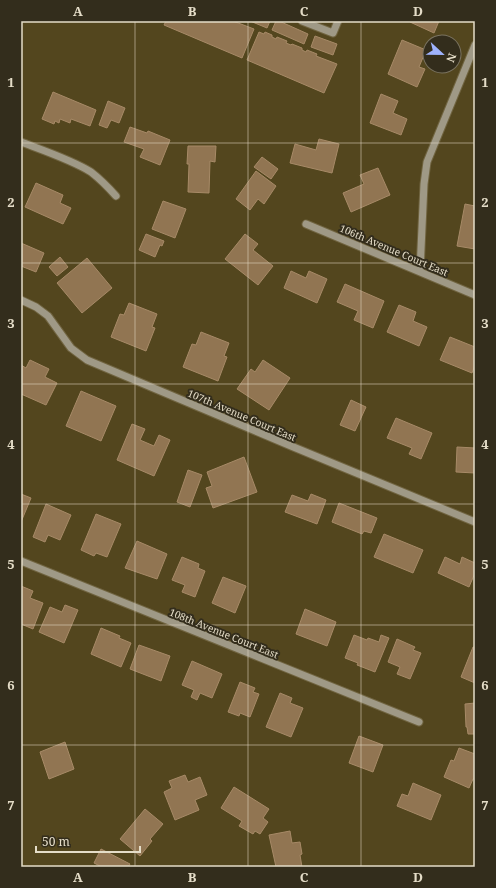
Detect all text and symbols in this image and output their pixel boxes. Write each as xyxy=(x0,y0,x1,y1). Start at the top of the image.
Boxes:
text: A xyxy=(73,2,83,20)
text: B xyxy=(188,2,197,20)
text: C xyxy=(300,2,309,20)
text: D xyxy=(413,2,423,20)
north arrow xyxy=(422,34,462,74)
text: N xyxy=(443,51,460,65)
text: 1 xyxy=(7,73,15,91)
text: 1 xyxy=(481,73,489,91)
text: 2 xyxy=(7,193,15,211)
text: 2 xyxy=(481,193,489,211)
street label: 106th Avenue Court East xyxy=(338,221,451,279)
text: 3 xyxy=(7,314,15,332)
text: 3 xyxy=(481,314,489,332)
street label: 107th Avenue Court East xyxy=(186,386,299,444)
text: 4 xyxy=(7,435,15,453)
text: 4 xyxy=(481,435,489,453)
text: 5 xyxy=(7,555,15,573)
text: 5 xyxy=(481,555,489,573)
street label: 108th Avenue Court East xyxy=(167,605,281,662)
text: 6 xyxy=(7,676,15,694)
text: 6 xyxy=(481,676,489,694)
text: 7 xyxy=(7,796,15,814)
text: 7 xyxy=(481,796,489,814)
scale bar xyxy=(36,828,140,854)
text: 50 m xyxy=(42,833,70,850)
text: A xyxy=(73,868,83,886)
text: B xyxy=(188,868,197,886)
text: C xyxy=(300,868,309,886)
text: D xyxy=(413,868,423,886)

